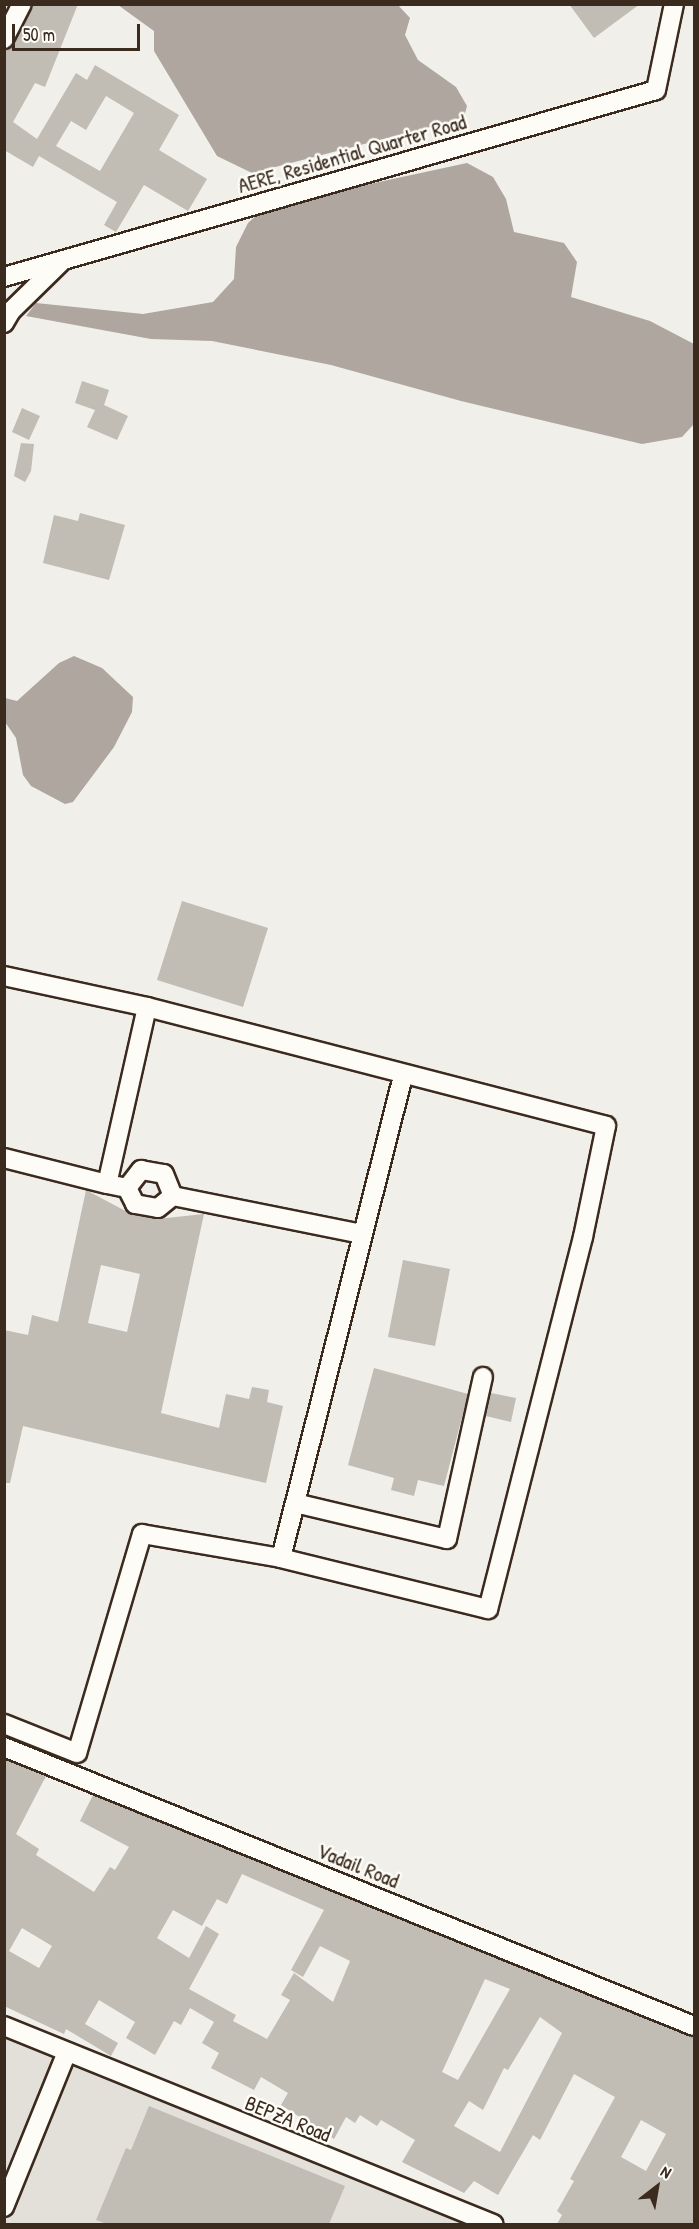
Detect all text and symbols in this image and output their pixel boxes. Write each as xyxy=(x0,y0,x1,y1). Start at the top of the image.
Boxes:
scale bar xyxy=(15,12,142,50)
text: 50 m xyxy=(23,22,55,47)
street label: AERE, Residential Quarter Road xyxy=(235,109,469,199)
street label: Vadail Road xyxy=(313,1838,403,1894)
street label: BEPZA Road xyxy=(241,2090,335,2148)
north arrow xyxy=(627,2157,687,2217)
text: N xyxy=(657,2160,676,2183)

